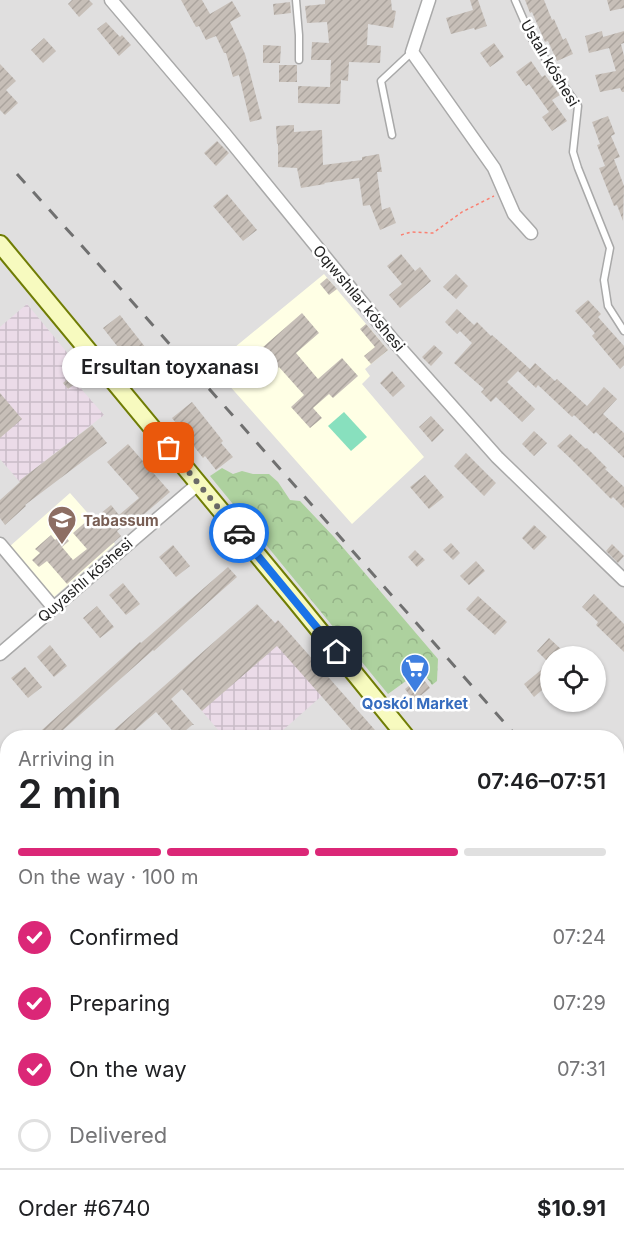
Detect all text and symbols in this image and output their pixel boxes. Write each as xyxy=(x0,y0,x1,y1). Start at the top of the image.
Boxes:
street label: Ustalı kóshesi xyxy=(517,16,583,110)
street label: Oqıwshılar kóshesi xyxy=(309,241,409,355)
callout: Ersultan toyxanası xyxy=(61,346,277,388)
text: Ersultan toyxanası xyxy=(81,355,259,379)
pin xyxy=(143,422,194,473)
icon: bag xyxy=(152,431,185,464)
courier xyxy=(209,503,269,563)
school or university icon: Tabassum xyxy=(46,504,78,546)
place label: Tabassum xyxy=(83,511,159,530)
icon: car xyxy=(223,517,256,550)
street label: Quyashlı kóshesi xyxy=(34,534,136,626)
pin xyxy=(311,626,362,677)
icon: home xyxy=(320,635,353,668)
map controls xyxy=(540,646,606,712)
button: locate xyxy=(540,646,606,712)
supermarket icon: Qoskól Market xyxy=(399,652,431,694)
place label: Qoskól Market xyxy=(362,694,469,713)
text: Arriving in xyxy=(18,747,115,771)
text: 07:46–07:51 xyxy=(477,768,606,794)
text: 2 min xyxy=(18,770,121,817)
text: On the way · 100 m xyxy=(18,865,198,889)
icon: check xyxy=(18,921,51,954)
text: Confirmed xyxy=(69,924,179,950)
text: 07:24 xyxy=(553,925,606,949)
icon: check xyxy=(18,987,51,1020)
text: Preparing xyxy=(69,990,170,1016)
text: 07:29 xyxy=(553,991,606,1015)
icon: check xyxy=(18,1053,51,1086)
text: On the way xyxy=(69,1056,187,1082)
text: 07:31 xyxy=(557,1057,606,1081)
text: Delivered xyxy=(69,1122,167,1148)
text: Order #6740 xyxy=(18,1195,150,1221)
text: $10.91 xyxy=(537,1195,606,1221)

